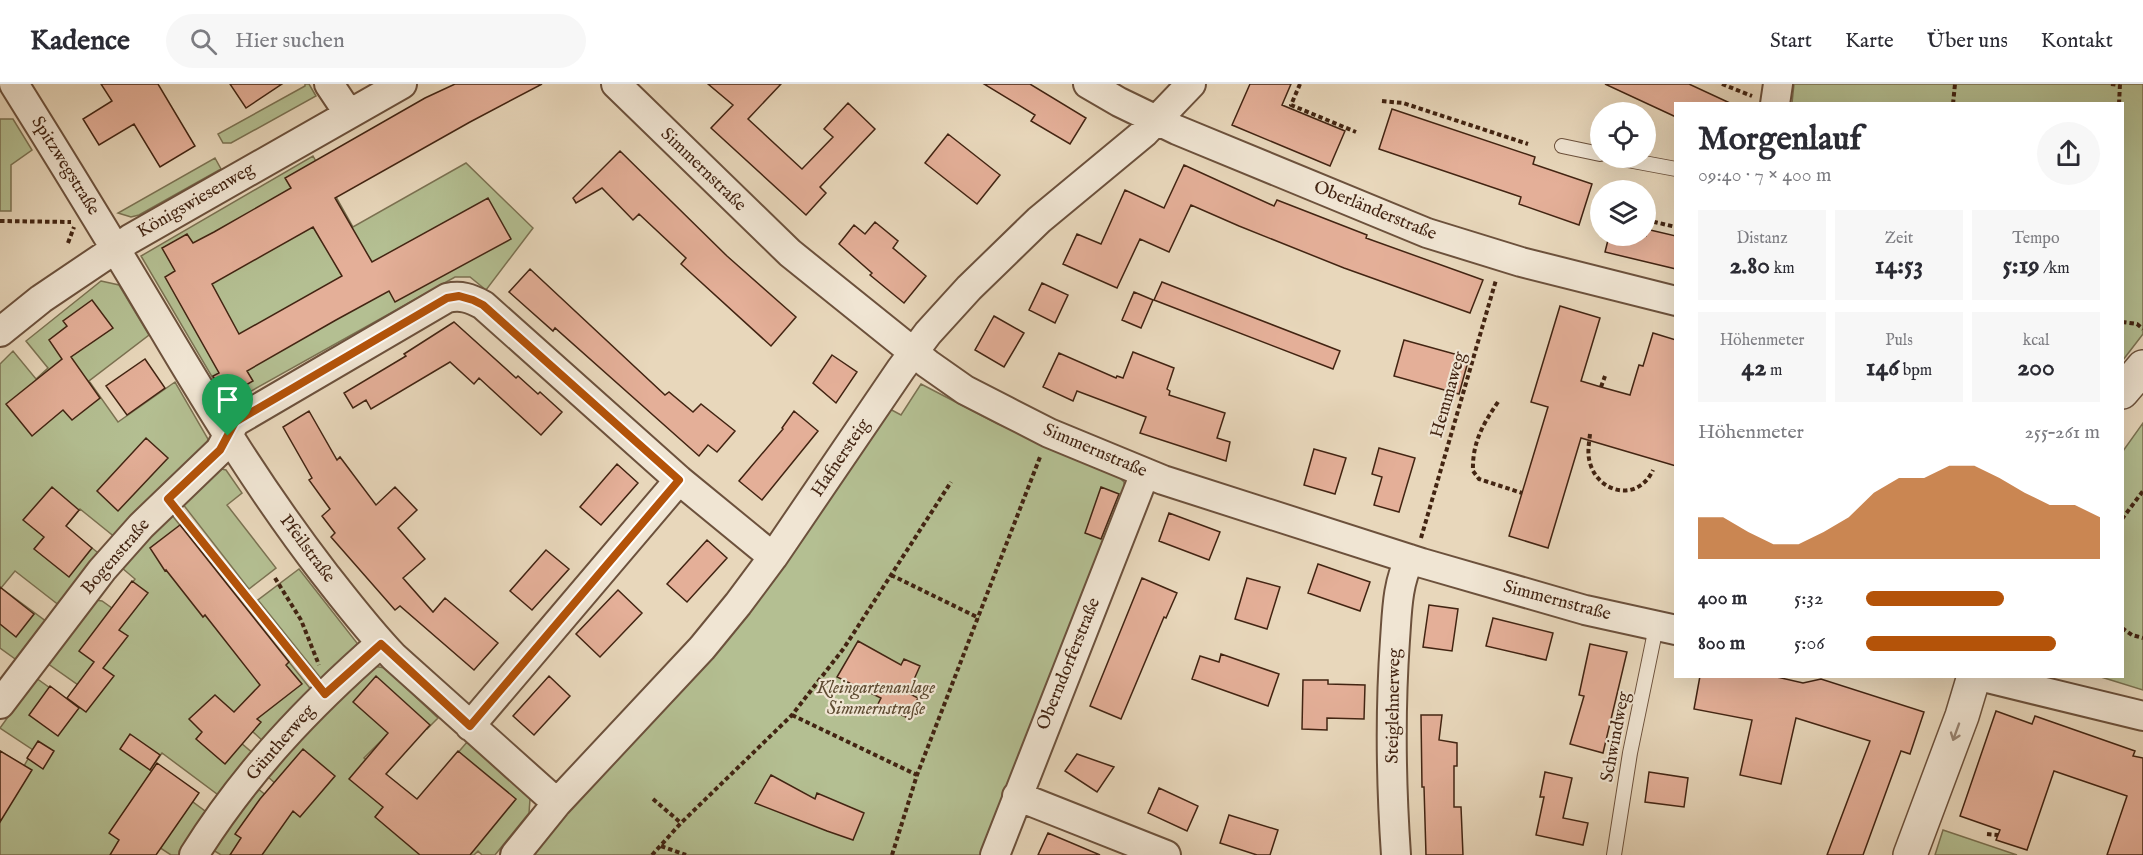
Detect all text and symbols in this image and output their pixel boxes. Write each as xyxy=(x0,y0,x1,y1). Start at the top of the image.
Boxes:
search box xyxy=(166,14,586,68)
text: Kadence xyxy=(30,24,130,59)
icon: search xyxy=(187,25,220,58)
text: Hier suchen xyxy=(235,27,345,55)
text: Start xyxy=(1770,28,1812,55)
text: Karte xyxy=(1845,28,1894,55)
text: Über uns xyxy=(1927,28,2008,55)
text: Kontakt xyxy=(2041,28,2113,55)
map controls xyxy=(1590,102,1656,246)
button: locate xyxy=(1590,102,1656,168)
street label: Spitzwegstraße xyxy=(25,112,105,220)
text: Morgenlauf xyxy=(1698,119,1862,161)
button: share xyxy=(2037,122,2100,185)
street label: Simmernstraße xyxy=(655,123,751,217)
street label: Königswiesenweg xyxy=(133,158,259,244)
text: 09:40 · 7 × 400 m xyxy=(1698,163,1832,188)
street label: Oberländerstraße xyxy=(1310,176,1440,246)
button: layers xyxy=(1590,180,1656,246)
text: Distanz xyxy=(1736,229,1788,249)
text: Zeit xyxy=(1885,229,1913,249)
text: Tempo xyxy=(2012,229,2060,249)
text: 2.80 xyxy=(1729,249,1770,282)
text: 14:53 xyxy=(1875,249,1923,282)
text: 5:19 xyxy=(2002,249,2040,282)
text: km xyxy=(1770,259,1795,279)
text: /km xyxy=(2040,259,2070,279)
text: Höhenmeter xyxy=(1720,331,1804,351)
text: Puls xyxy=(1885,331,1913,351)
text: kcal xyxy=(2023,331,2049,351)
street label: Hemmaweg xyxy=(1426,349,1472,441)
text: 42 xyxy=(1742,351,1767,384)
text: 146 xyxy=(1866,351,1899,384)
text: 200 xyxy=(2017,351,2055,384)
text: m xyxy=(1767,361,1782,381)
text: bpm xyxy=(1899,361,1932,381)
pin xyxy=(202,374,253,436)
icon: arrive xyxy=(211,383,244,416)
street label: Hafnersteig xyxy=(806,414,876,502)
street label: Simmernstraße xyxy=(1040,419,1150,483)
text: Höhenmeter xyxy=(1698,420,1804,445)
text: 255–261 m xyxy=(2025,420,2100,445)
street label: Pfeilstraße xyxy=(274,510,340,588)
street label: Bogenstraße xyxy=(77,514,155,600)
street label: Simmernstraße xyxy=(1501,576,1613,626)
text: 400 m xyxy=(1698,586,1747,611)
text: 5:32 xyxy=(1794,586,1823,611)
street label: Oberndorferstraße xyxy=(1032,594,1106,734)
text: 800 m xyxy=(1698,631,1745,656)
text: 5:06 xyxy=(1794,631,1825,656)
street label: Steiglehnerweg xyxy=(1381,648,1407,764)
park label: Kleingartenanlage Simmernstraße xyxy=(816,677,935,721)
street label: Schwindweg xyxy=(1596,690,1636,784)
street label: Güntherweg xyxy=(242,700,321,786)
one-way arrow xyxy=(1949,722,1960,741)

